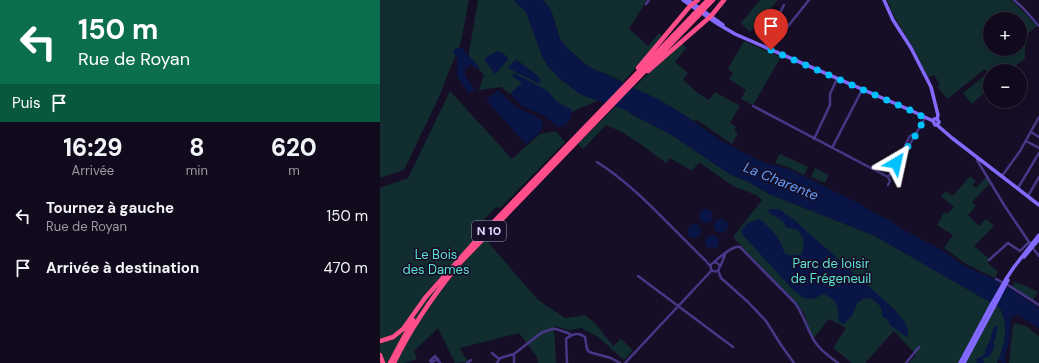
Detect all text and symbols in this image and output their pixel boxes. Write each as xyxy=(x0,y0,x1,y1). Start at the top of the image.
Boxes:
pin xyxy=(754,9,788,50)
text: 150 m xyxy=(78,11,158,48)
map controls xyxy=(983,12,1027,108)
button: + xyxy=(983,12,1027,56)
icon: arrive xyxy=(760,15,782,37)
icon: left xyxy=(12,16,64,68)
text: Rue de Royan xyxy=(78,47,190,71)
button: − xyxy=(983,64,1027,108)
icon: arrive xyxy=(48,92,70,114)
text: Puis xyxy=(12,93,40,113)
text: 16:29 xyxy=(63,132,123,163)
text: 8 xyxy=(189,132,204,163)
text: 620 xyxy=(271,132,317,163)
position arrow xyxy=(875,142,917,184)
water label: La Charente xyxy=(741,158,821,204)
text: Arrivée xyxy=(72,162,114,179)
text: min xyxy=(186,162,208,179)
text: m xyxy=(288,162,300,179)
text: Tournez à gauche xyxy=(46,198,174,218)
icon: left xyxy=(12,205,34,227)
text: 150 m xyxy=(327,206,368,226)
text: Rue de Royan xyxy=(46,218,127,235)
road number: N 10 xyxy=(472,221,506,241)
park label: Le Bois des Dames xyxy=(402,246,470,278)
park label: Parc de loisir de Frégeneuil xyxy=(791,255,871,287)
icon: arrive xyxy=(12,257,34,279)
text: Arrivée à destination xyxy=(46,258,199,278)
text: 470 m xyxy=(323,258,368,278)

